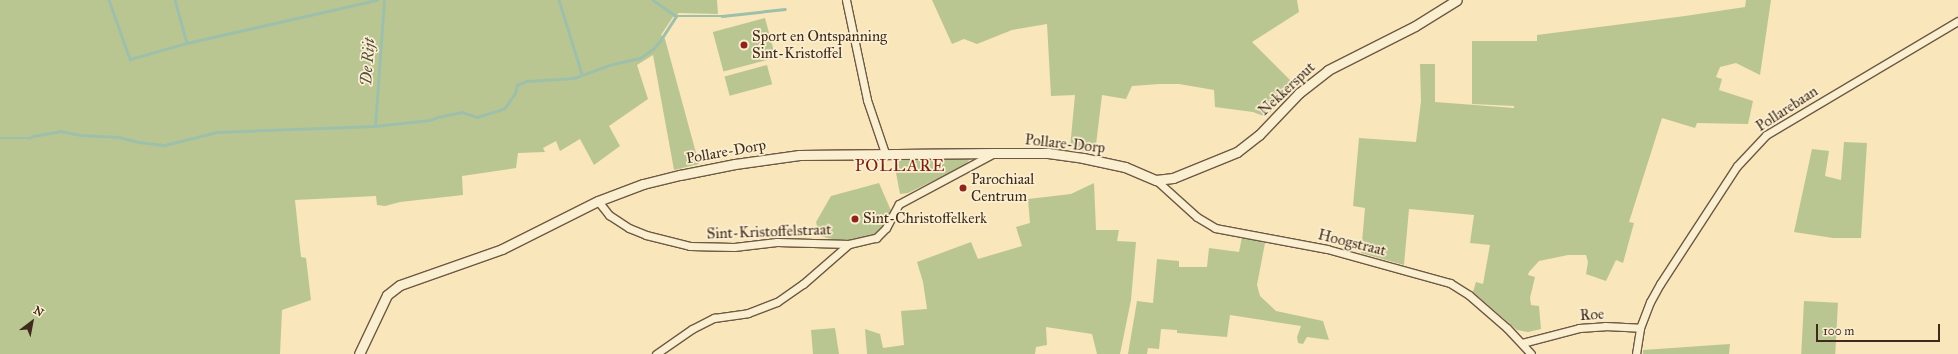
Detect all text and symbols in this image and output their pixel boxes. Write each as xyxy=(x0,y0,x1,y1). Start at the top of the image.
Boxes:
place label: Sport en Ontspanning Sint-Kristoffel xyxy=(752,27,887,62)
water label: De Rijt xyxy=(357,37,379,87)
marker: Sport en Ontspanning Sint-Kristoffel xyxy=(739,40,749,50)
street label: Nekkersput xyxy=(1255,58,1319,120)
street label: Pollarebaan xyxy=(1753,82,1821,136)
street label: Pollare-Dorp xyxy=(1024,131,1106,157)
street label: Pollare-Dorp xyxy=(685,136,767,168)
district label: POLLARE xyxy=(855,156,945,176)
place label: Parochiaal Centrum xyxy=(971,170,1034,205)
marker: Parochiaal Centrum xyxy=(958,183,968,193)
place label: Sint-Christoffelkerk xyxy=(863,210,987,228)
marker: Sint-Christoffelkerk xyxy=(850,214,860,224)
street label: Sint-Kristoffelstraat xyxy=(706,221,832,243)
street label: Hoogstraat xyxy=(1316,226,1388,260)
north arrow xyxy=(12,302,52,342)
text: N xyxy=(31,303,46,319)
street label: Roe xyxy=(1579,305,1605,325)
scale bar xyxy=(1818,316,1942,342)
text: 100 m xyxy=(1823,324,1854,338)

